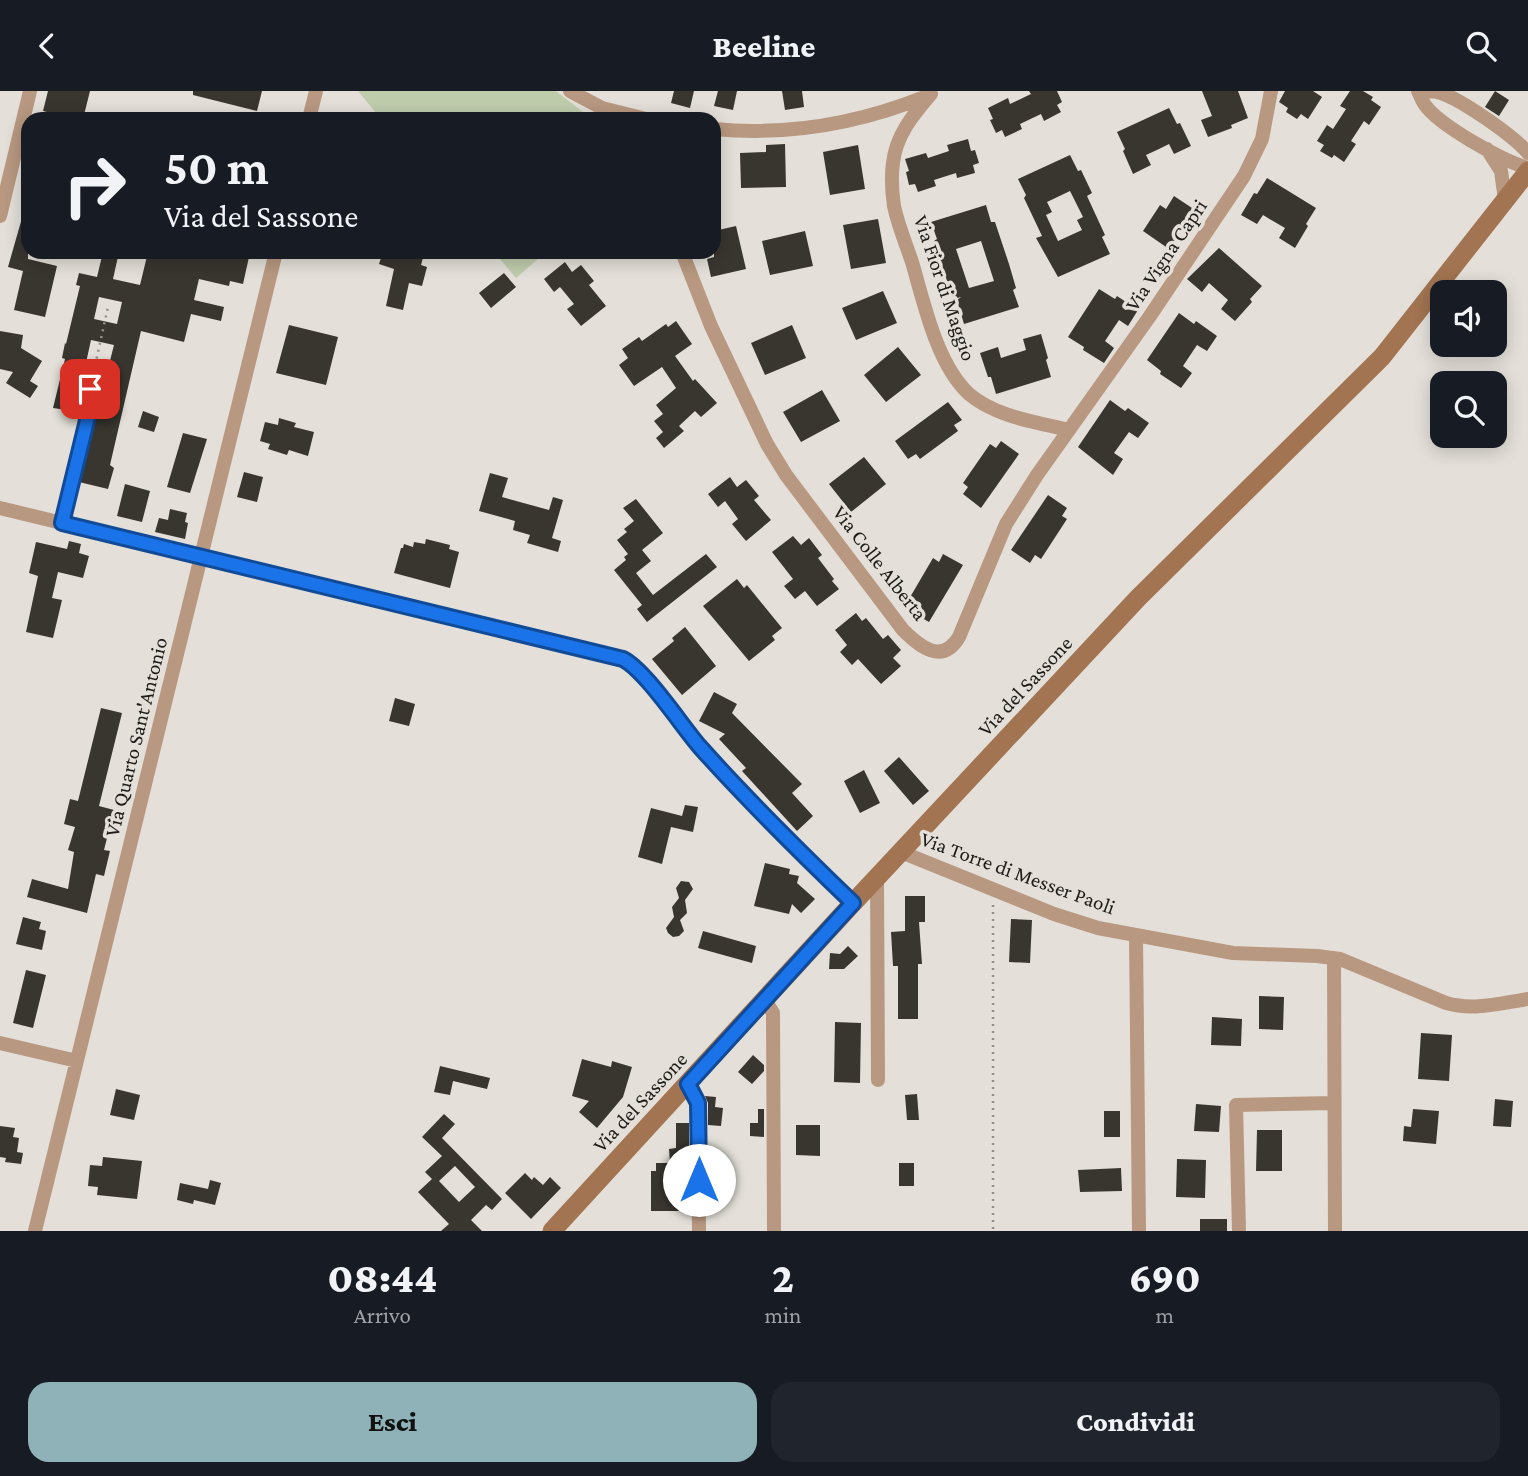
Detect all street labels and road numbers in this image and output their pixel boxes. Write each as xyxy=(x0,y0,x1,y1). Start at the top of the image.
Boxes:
street label: Via Vigna Capri xyxy=(1120,194,1212,315)
street label: Via Fior di Maggio xyxy=(909,212,981,364)
street label: Via Colle Alberta xyxy=(828,501,932,625)
street label: Via del Sassone xyxy=(973,631,1077,741)
street label: Via Quarto Sant'Antonio xyxy=(100,635,172,839)
street label: Via Torre di Messer Paoli xyxy=(918,827,1119,920)
street label: Via del Sassone xyxy=(588,1047,692,1157)

